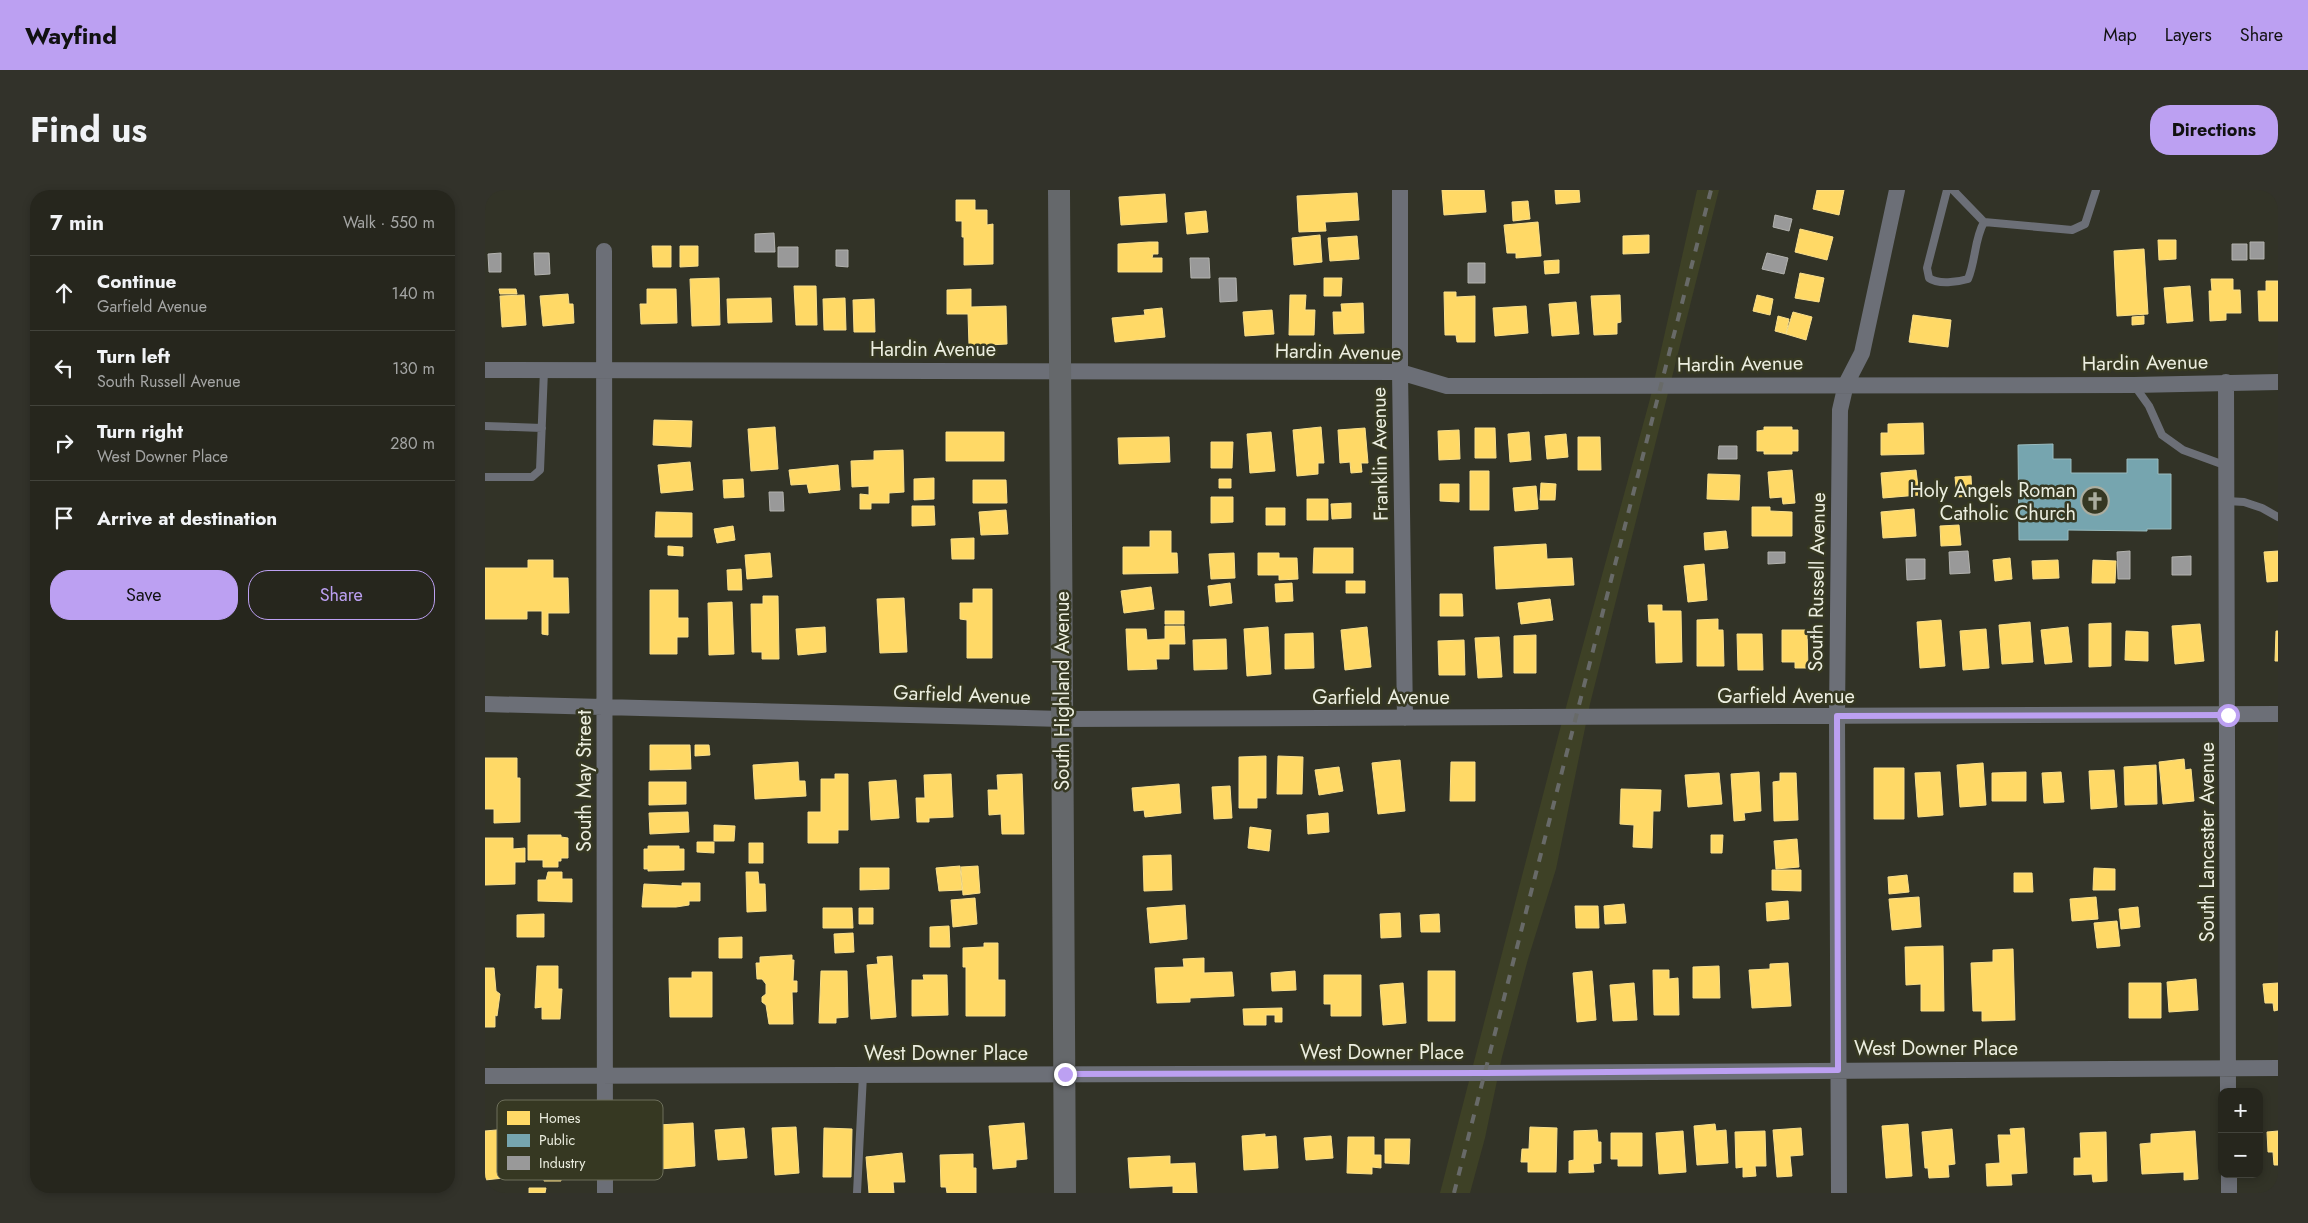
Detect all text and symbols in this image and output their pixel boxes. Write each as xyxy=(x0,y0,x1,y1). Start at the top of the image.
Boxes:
text: Wayfind xyxy=(25,18,117,53)
text: Map xyxy=(2103,22,2137,48)
text: Layers xyxy=(2165,22,2212,48)
text: Share xyxy=(2240,22,2283,48)
text: Find us xyxy=(30,105,147,155)
button: Directions xyxy=(2150,105,2278,155)
text: 7 min xyxy=(50,208,104,238)
text: Walk · 550 m xyxy=(343,211,435,234)
text: Continue xyxy=(97,268,176,295)
icon: ahead xyxy=(50,279,78,307)
text: 140 m xyxy=(392,282,435,305)
text: Garfield Avenue xyxy=(97,295,207,318)
street label: Hardin Avenue xyxy=(870,335,996,364)
street label: Hardin Avenue xyxy=(1275,336,1401,368)
text: Turn left xyxy=(97,343,170,370)
street label: Hardin Avenue xyxy=(2082,347,2208,379)
street label: Hardin Avenue xyxy=(1677,348,1803,380)
icon: left xyxy=(50,354,78,382)
text: 130 m xyxy=(392,357,435,380)
text: South Russell Avenue xyxy=(97,370,240,393)
street label: Franklin Avenue xyxy=(1364,387,1396,521)
text: Turn right xyxy=(97,418,183,445)
icon: right xyxy=(50,429,78,457)
text: 280 m xyxy=(390,432,435,455)
text: West Downer Place xyxy=(97,445,228,468)
place label: Holy Angels Roman Catholic Church xyxy=(1909,476,2076,528)
church icon: Holy Angels Roman Catholic Church xyxy=(2080,486,2110,516)
street label: South Russell Avenue xyxy=(1801,492,1833,672)
icon: arrive xyxy=(50,504,78,532)
text: Arrive at destination xyxy=(97,505,277,532)
button: Save xyxy=(50,570,238,620)
button: Share xyxy=(248,570,435,620)
street label: South Highland Avenue xyxy=(1048,591,1077,791)
street label: Garfield Avenue xyxy=(893,678,1031,712)
street label: Garfield Avenue xyxy=(1717,682,1855,711)
street label: Garfield Avenue xyxy=(1312,683,1450,712)
route start xyxy=(2217,704,2240,727)
street label: South May Street xyxy=(570,710,599,852)
street label: South Lancaster Avenue xyxy=(2193,742,2222,942)
street label: West Downer Place xyxy=(1854,1034,2018,1063)
street label: West Downer Place xyxy=(1300,1038,1464,1067)
street label: West Downer Place xyxy=(864,1039,1028,1068)
route end xyxy=(1054,1063,1077,1086)
map controls xyxy=(2218,1088,2263,1178)
button: + xyxy=(2218,1088,2263,1133)
legend xyxy=(497,1100,663,1180)
text: Homes xyxy=(539,1108,581,1128)
text: Public xyxy=(539,1130,575,1150)
button: − xyxy=(2218,1133,2263,1178)
text: Industry xyxy=(539,1153,586,1173)

